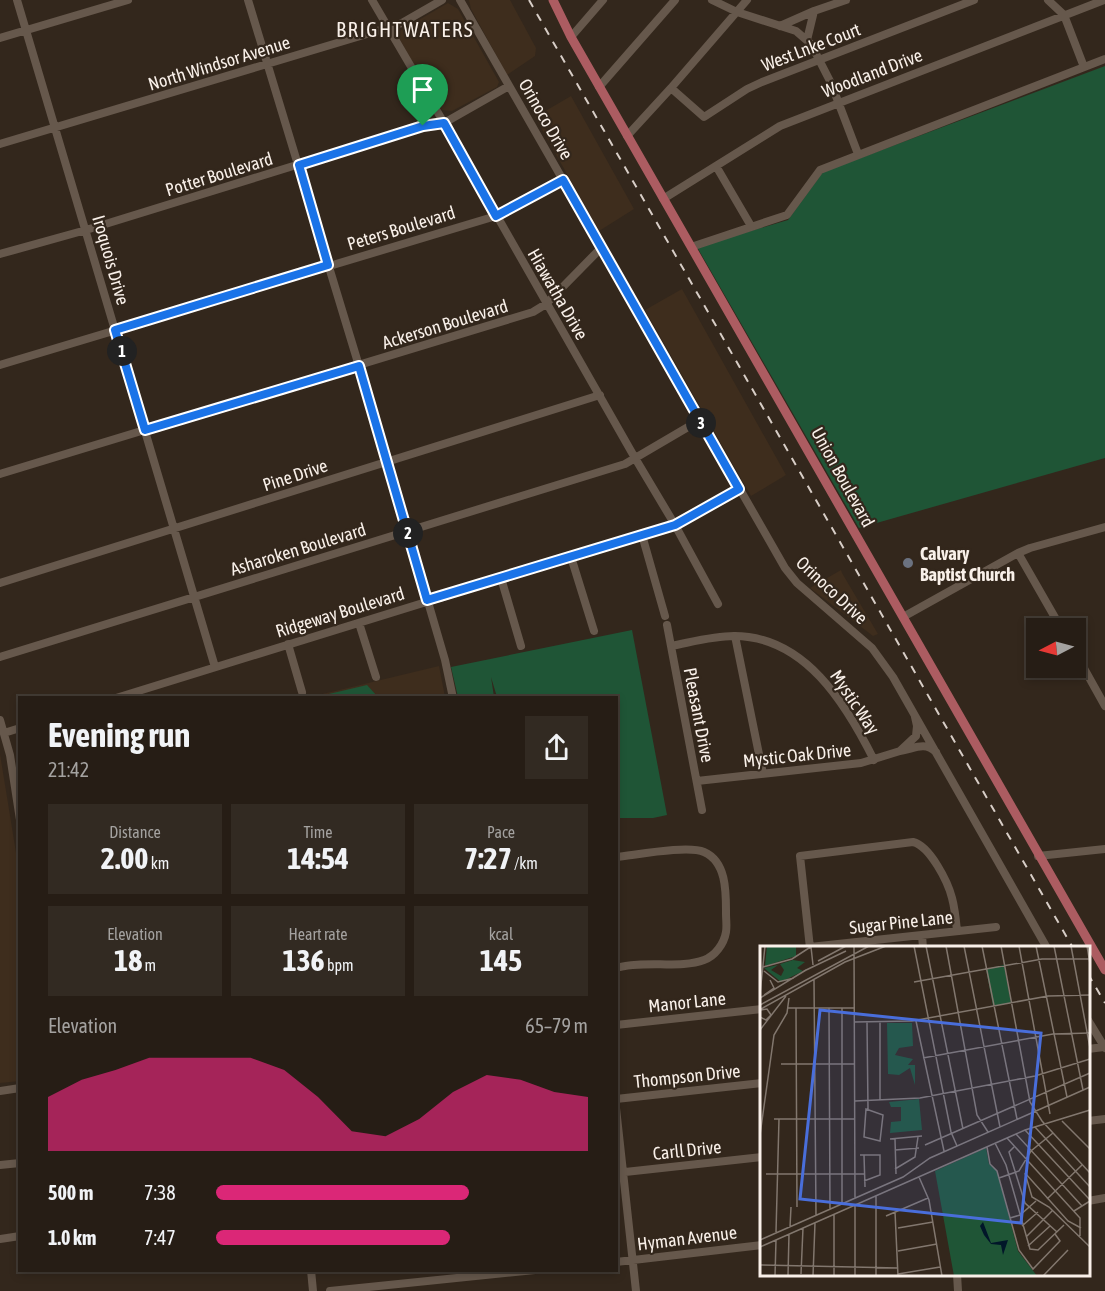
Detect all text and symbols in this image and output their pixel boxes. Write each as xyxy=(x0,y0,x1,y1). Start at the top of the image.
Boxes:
district label: BRIGHTWATERS xyxy=(336,17,474,41)
street label: West Lnke Court xyxy=(759,19,863,75)
street label: North Windsor Avenue xyxy=(145,31,293,95)
street label: Woodland Drive xyxy=(819,44,925,102)
pin xyxy=(397,64,448,126)
icon: arrive xyxy=(406,73,439,106)
street label: Orinoco Drive xyxy=(514,75,578,163)
street label: Potter Boulevard xyxy=(163,148,275,200)
street label: Peters Boulevard xyxy=(344,202,458,254)
street label: Iroquois Drive xyxy=(88,213,134,307)
street label: Hiawatha Drive xyxy=(524,245,592,343)
street label: Ackerson Boulevard xyxy=(380,295,510,353)
pin: 1 xyxy=(107,336,137,366)
text: 1 xyxy=(118,342,126,360)
pin: 3 xyxy=(686,408,716,438)
text: 3 xyxy=(697,414,705,432)
street label: Union Boulevard xyxy=(807,423,879,531)
street label: Pine Drive xyxy=(260,455,330,495)
street label: Asharoken Boulevard xyxy=(228,518,368,580)
pin: 2 xyxy=(393,518,423,548)
text: 2 xyxy=(404,524,412,542)
place label: Calvary Baptist Church xyxy=(920,543,1015,585)
street label: Orinoco Drive xyxy=(792,552,872,628)
marker: Calvary Baptist Church xyxy=(901,556,915,570)
street label: Ridgeway Boulevard xyxy=(273,582,407,642)
north arrow xyxy=(1026,618,1086,678)
map controls xyxy=(1026,618,1086,678)
street label: Pleasant Drive xyxy=(680,666,718,764)
street label: Mystic Way xyxy=(826,666,884,738)
text: Evening run xyxy=(48,716,190,754)
button: share xyxy=(525,716,588,779)
street label: Mystic Oak Drive xyxy=(742,739,852,771)
text: 21:42 xyxy=(48,758,89,781)
text: Distance xyxy=(109,823,161,841)
text: Time xyxy=(303,823,333,841)
text: Pace xyxy=(487,823,515,841)
text: 2.00 xyxy=(101,841,148,875)
text: 14:54 xyxy=(287,841,349,875)
text: 7:27 xyxy=(464,841,512,875)
text: km xyxy=(148,854,169,872)
text: /km xyxy=(512,854,538,872)
street label: Sugar Pine Lane xyxy=(848,906,954,938)
text: Elevation xyxy=(107,925,163,943)
text: Heart rate xyxy=(289,925,347,943)
text: kcal xyxy=(489,925,513,943)
text: 18 xyxy=(114,943,142,977)
text: 136 xyxy=(282,943,325,977)
text: 145 xyxy=(480,943,522,977)
inset map xyxy=(760,946,1090,1276)
text: m xyxy=(142,956,156,974)
text: bpm xyxy=(325,956,354,974)
street label: Manor Lane xyxy=(647,987,727,1017)
text: Elevation xyxy=(48,1014,117,1037)
text: 65–79 m xyxy=(525,1014,588,1037)
street label: Thompson Drive xyxy=(633,1060,741,1092)
street label: Carll Drive xyxy=(652,1136,722,1164)
text: 500 m xyxy=(48,1181,93,1204)
text: 7:38 xyxy=(144,1181,176,1204)
street label: Hyman Avenue xyxy=(636,1221,738,1255)
text: 1.0 km xyxy=(48,1226,96,1249)
text: 7:47 xyxy=(144,1226,176,1249)

